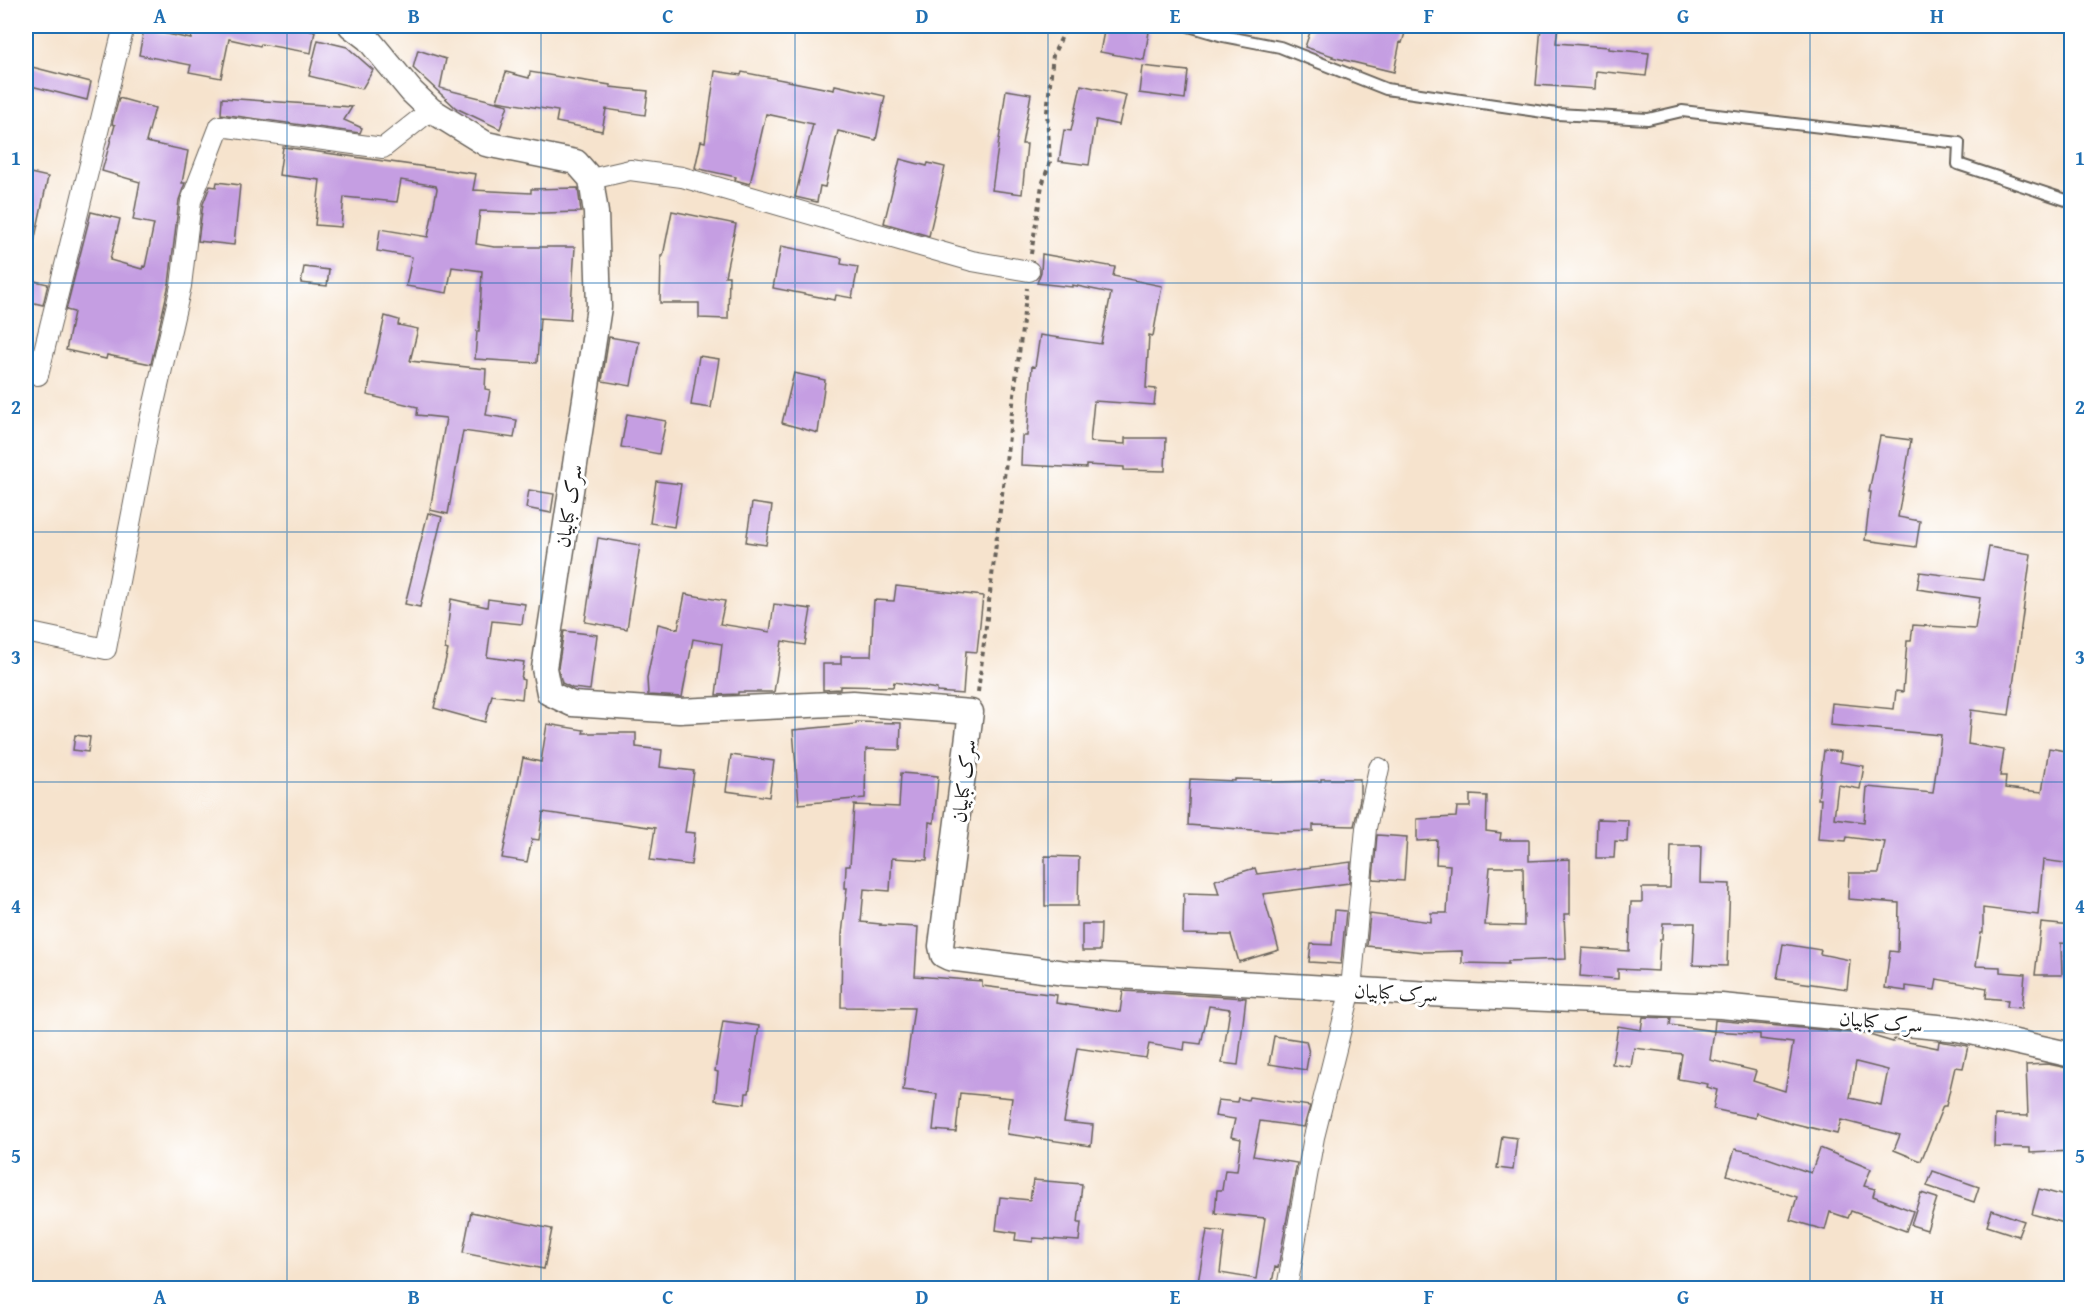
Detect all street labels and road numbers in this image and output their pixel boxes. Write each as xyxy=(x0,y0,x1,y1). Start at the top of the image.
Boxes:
street label: سرک کبابیان xyxy=(547,462,589,550)
street label: سرک کبابیان xyxy=(944,738,982,824)
street label: سرک کبابیان xyxy=(1353,975,1439,1009)
street label: سرک کبابیان xyxy=(1838,1003,1924,1039)

